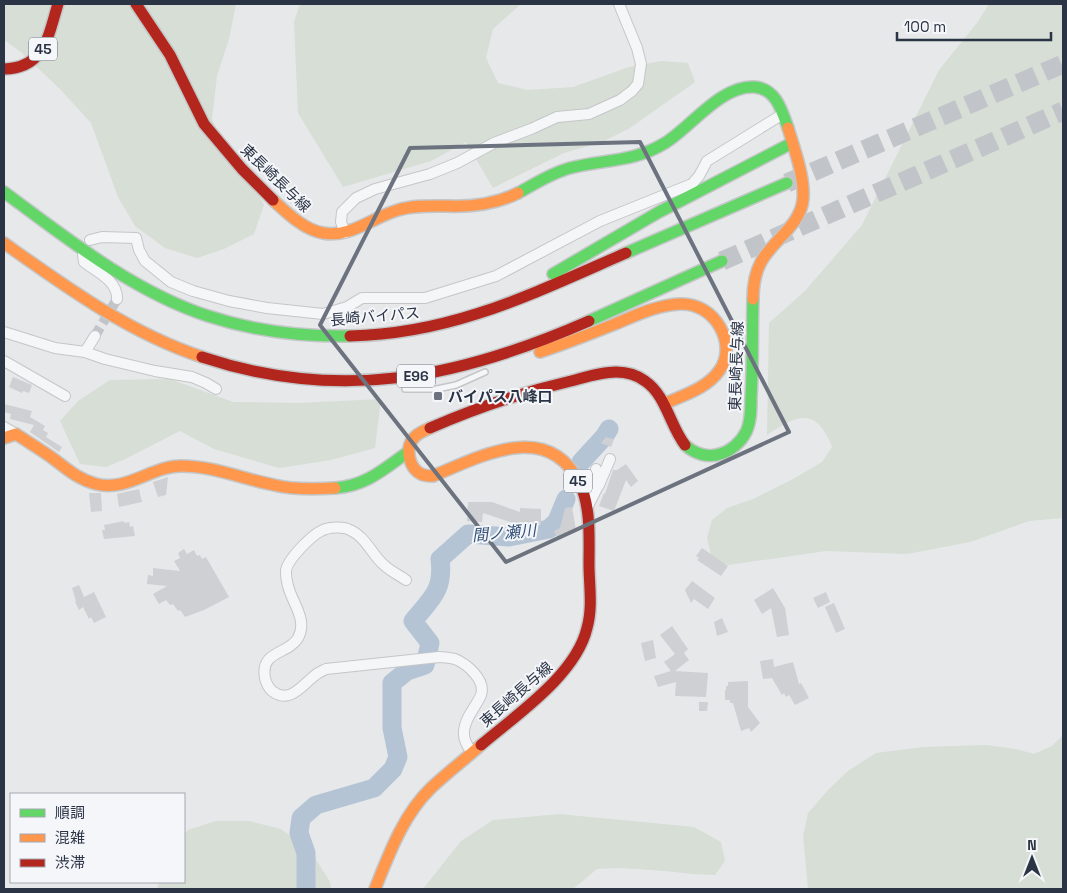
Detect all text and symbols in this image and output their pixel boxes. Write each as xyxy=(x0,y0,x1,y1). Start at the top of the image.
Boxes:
scale bar xyxy=(897,10,1051,42)
text: 100 m xyxy=(904,17,946,36)
road number: 45 xyxy=(29,38,57,61)
street label: 東長崎長与線 xyxy=(237,140,315,216)
street label: 長崎バイパス xyxy=(329,303,421,329)
street label: 東長崎長与線 xyxy=(725,321,747,411)
road number: E96 xyxy=(397,364,435,388)
place label: バイパス八峰口 xyxy=(448,387,553,406)
marker: バイパス八峰口 xyxy=(432,390,444,402)
road number: 45 xyxy=(564,470,592,492)
water label: 間ノ瀬川 xyxy=(471,520,539,546)
street label: 東長崎長与線 xyxy=(476,657,556,731)
legend xyxy=(10,793,185,883)
text: 順調 xyxy=(55,803,85,822)
text: 混雑 xyxy=(55,828,85,847)
north arrow xyxy=(1007,833,1057,883)
text: N xyxy=(1027,836,1037,854)
text: 渋滞 xyxy=(55,853,85,872)

